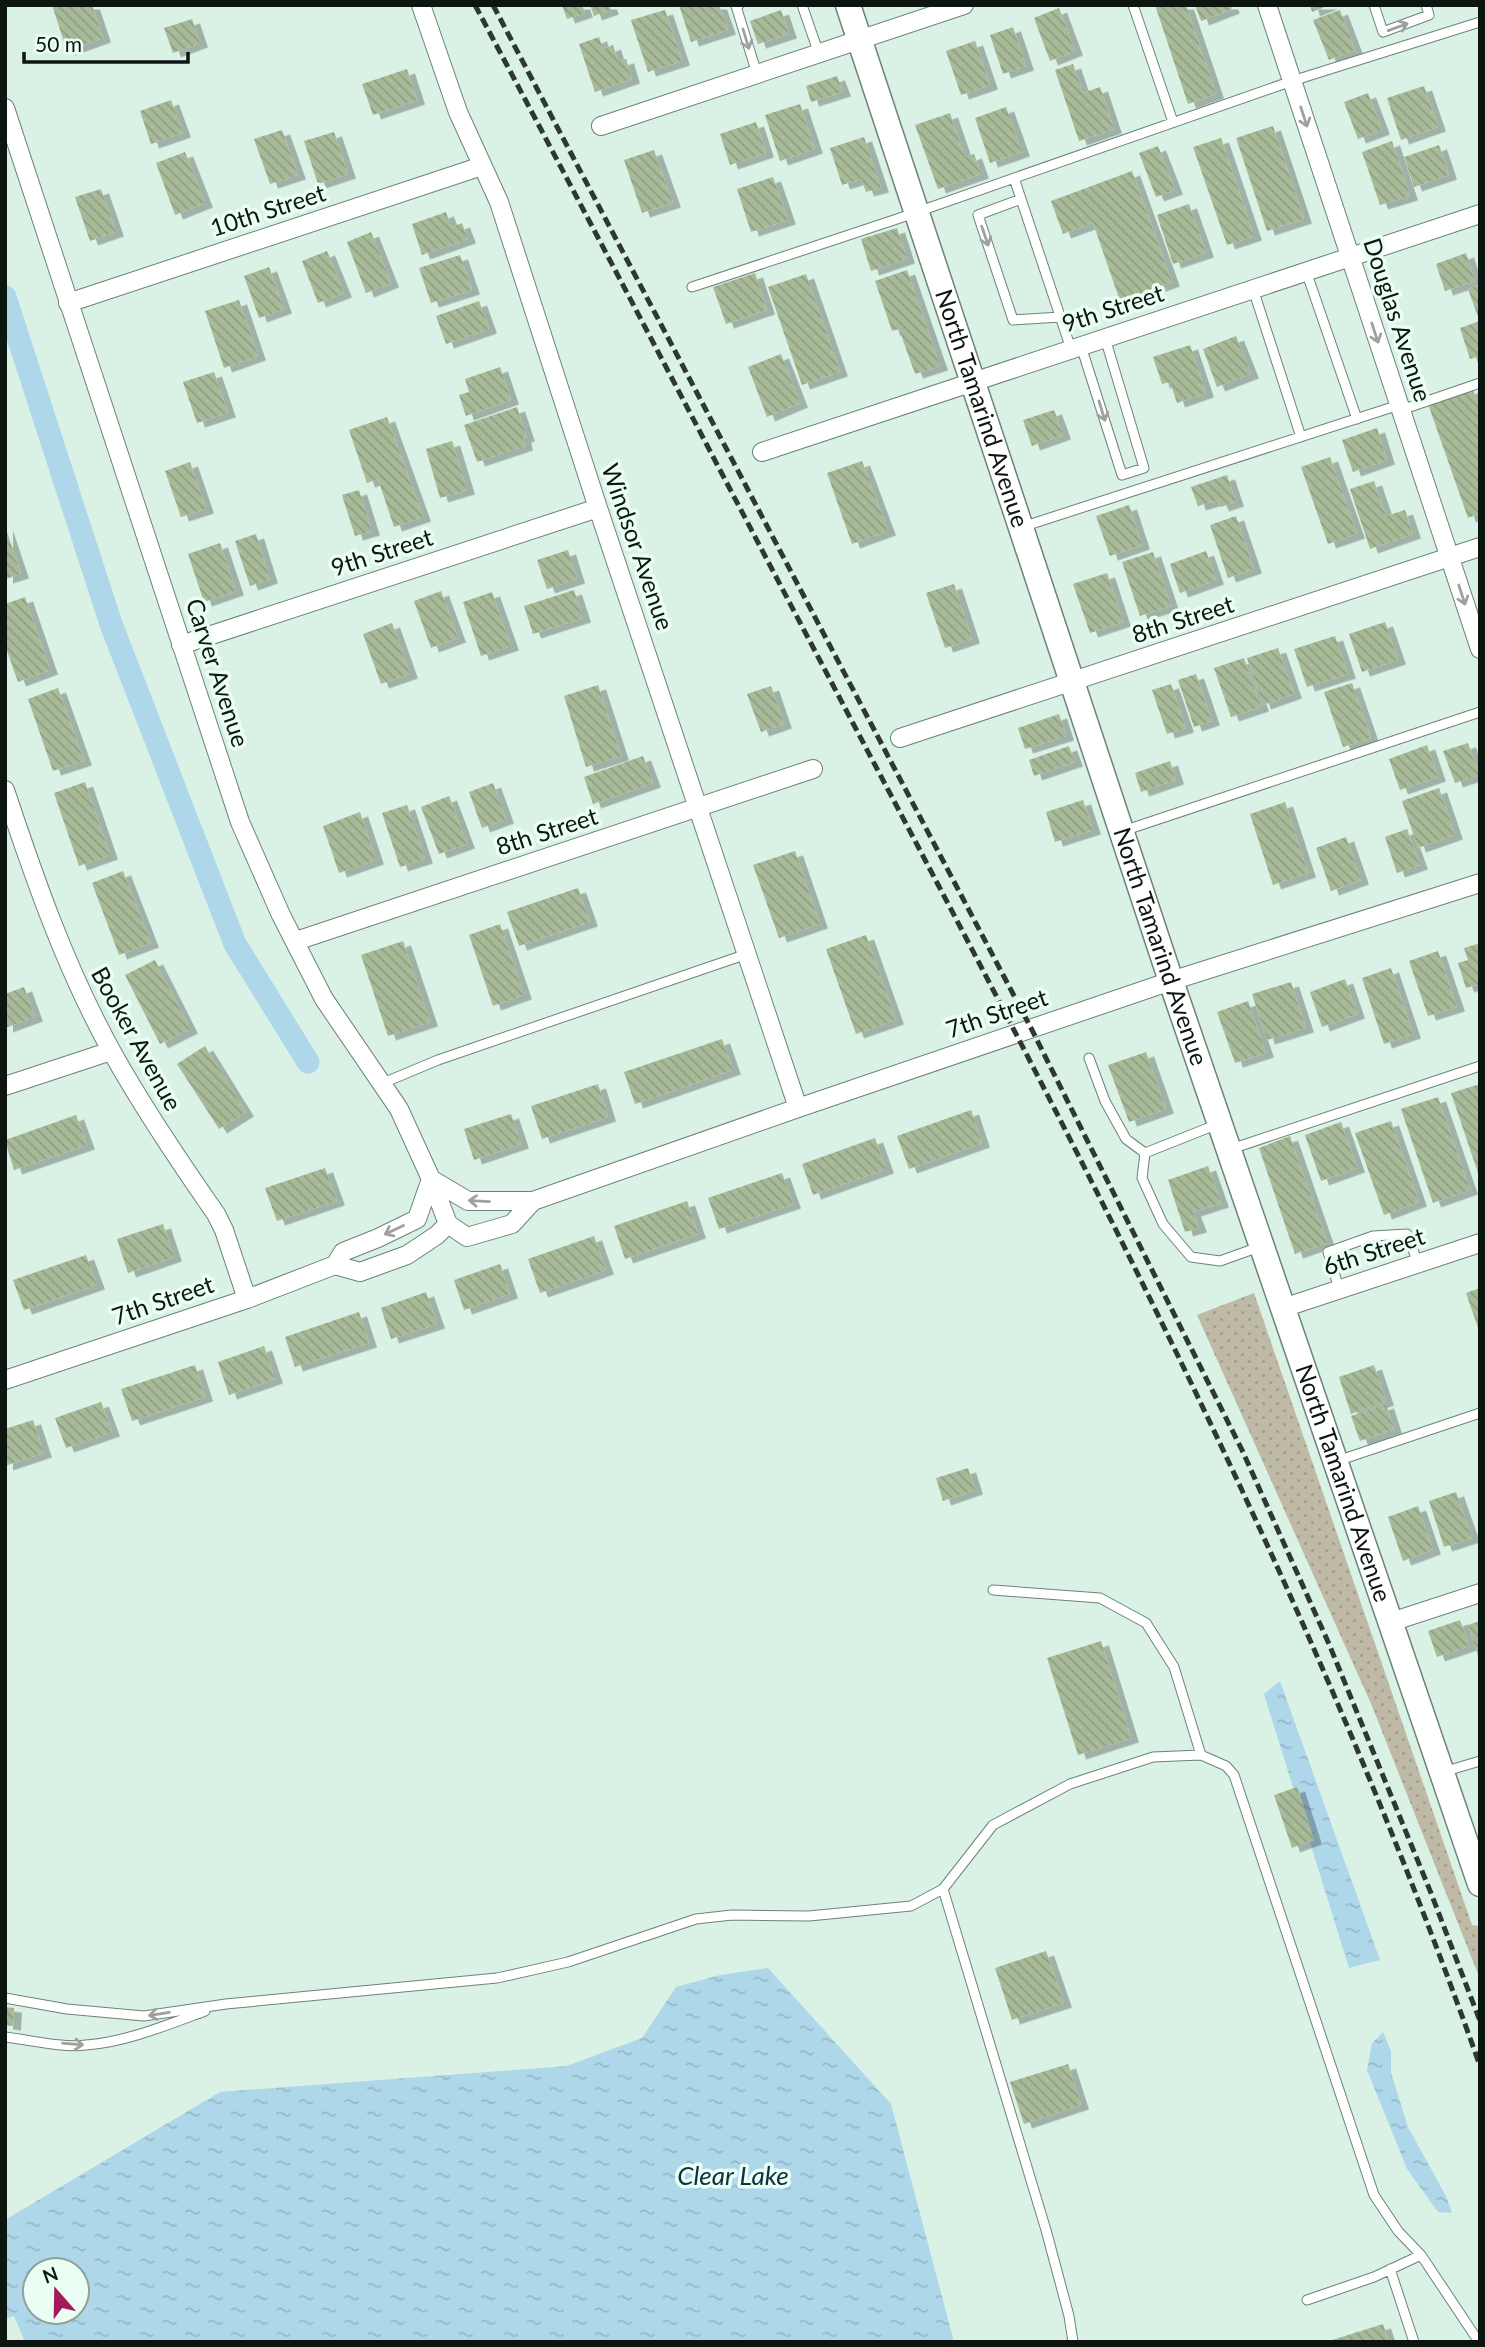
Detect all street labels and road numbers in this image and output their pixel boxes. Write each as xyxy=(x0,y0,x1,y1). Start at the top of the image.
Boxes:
street label: 10th Street xyxy=(206,177,329,242)
street label: Douglas Avenue xyxy=(1358,234,1439,405)
street label: 9th Street xyxy=(1058,277,1167,338)
street label: North Tamarind Avenue xyxy=(930,285,1036,531)
street label: Windsor Avenue xyxy=(596,459,681,634)
street label: 9th Street xyxy=(327,521,436,582)
street label: 8th Street xyxy=(1128,588,1237,649)
street label: Carver Avenue xyxy=(181,595,256,750)
street label: 8th Street xyxy=(492,800,601,861)
street label: North Tamarind Avenue xyxy=(1108,824,1215,1069)
street label: Booker Avenue xyxy=(86,961,189,1115)
street label: 7th Street xyxy=(942,982,1051,1043)
street label: 6th Street xyxy=(1319,1220,1428,1281)
street label: 7th Street xyxy=(108,1269,217,1330)
street label: North Tamarind Avenue xyxy=(1290,1360,1398,1605)

